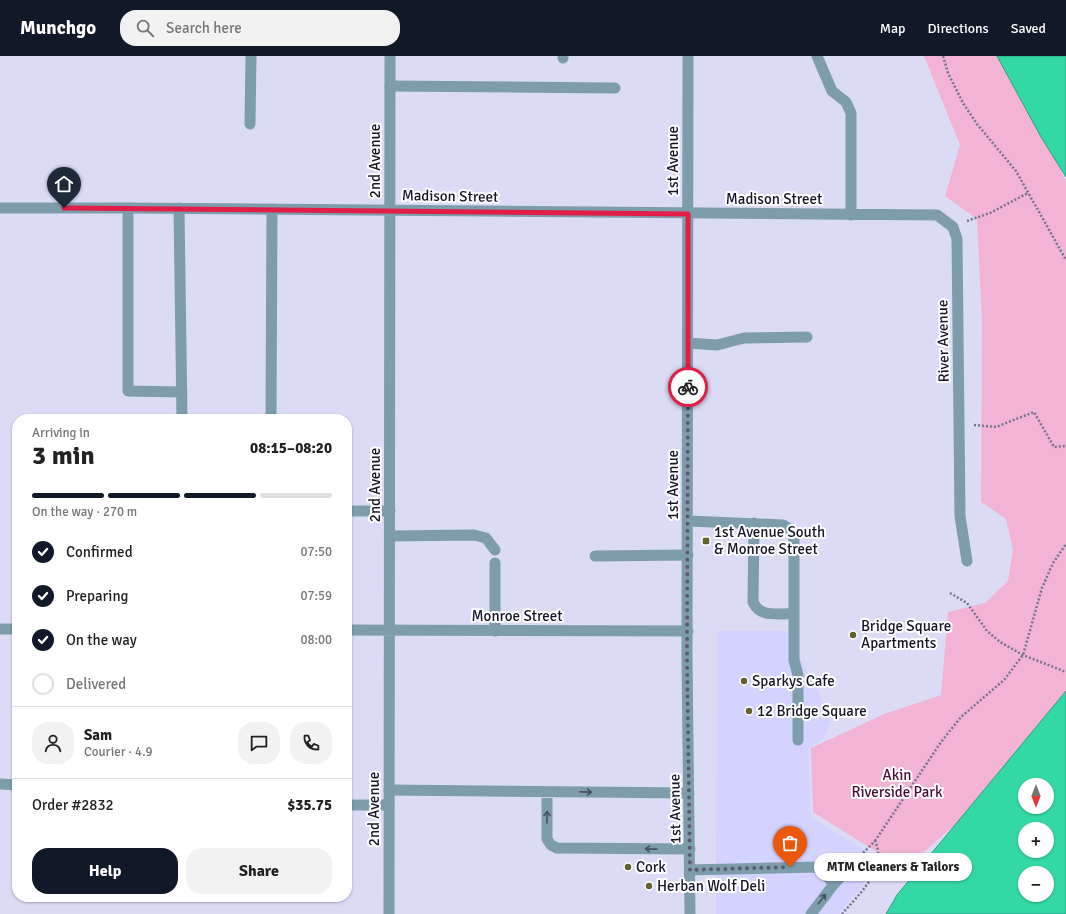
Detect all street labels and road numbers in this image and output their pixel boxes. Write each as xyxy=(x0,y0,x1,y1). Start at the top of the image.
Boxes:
street label: 2nd Avenue xyxy=(366,124,384,198)
street label: 1st Avenue xyxy=(664,126,682,196)
street label: Madison Street xyxy=(402,186,498,206)
street label: Madison Street xyxy=(726,190,822,208)
street label: River Avenue xyxy=(933,299,953,383)
street label: 2nd Avenue xyxy=(366,448,384,522)
street label: 1st Avenue xyxy=(664,450,682,520)
street label: Monroe Street xyxy=(471,607,563,625)
street label: 2nd Avenue xyxy=(365,772,383,846)
street label: 1st Avenue xyxy=(665,774,685,844)

